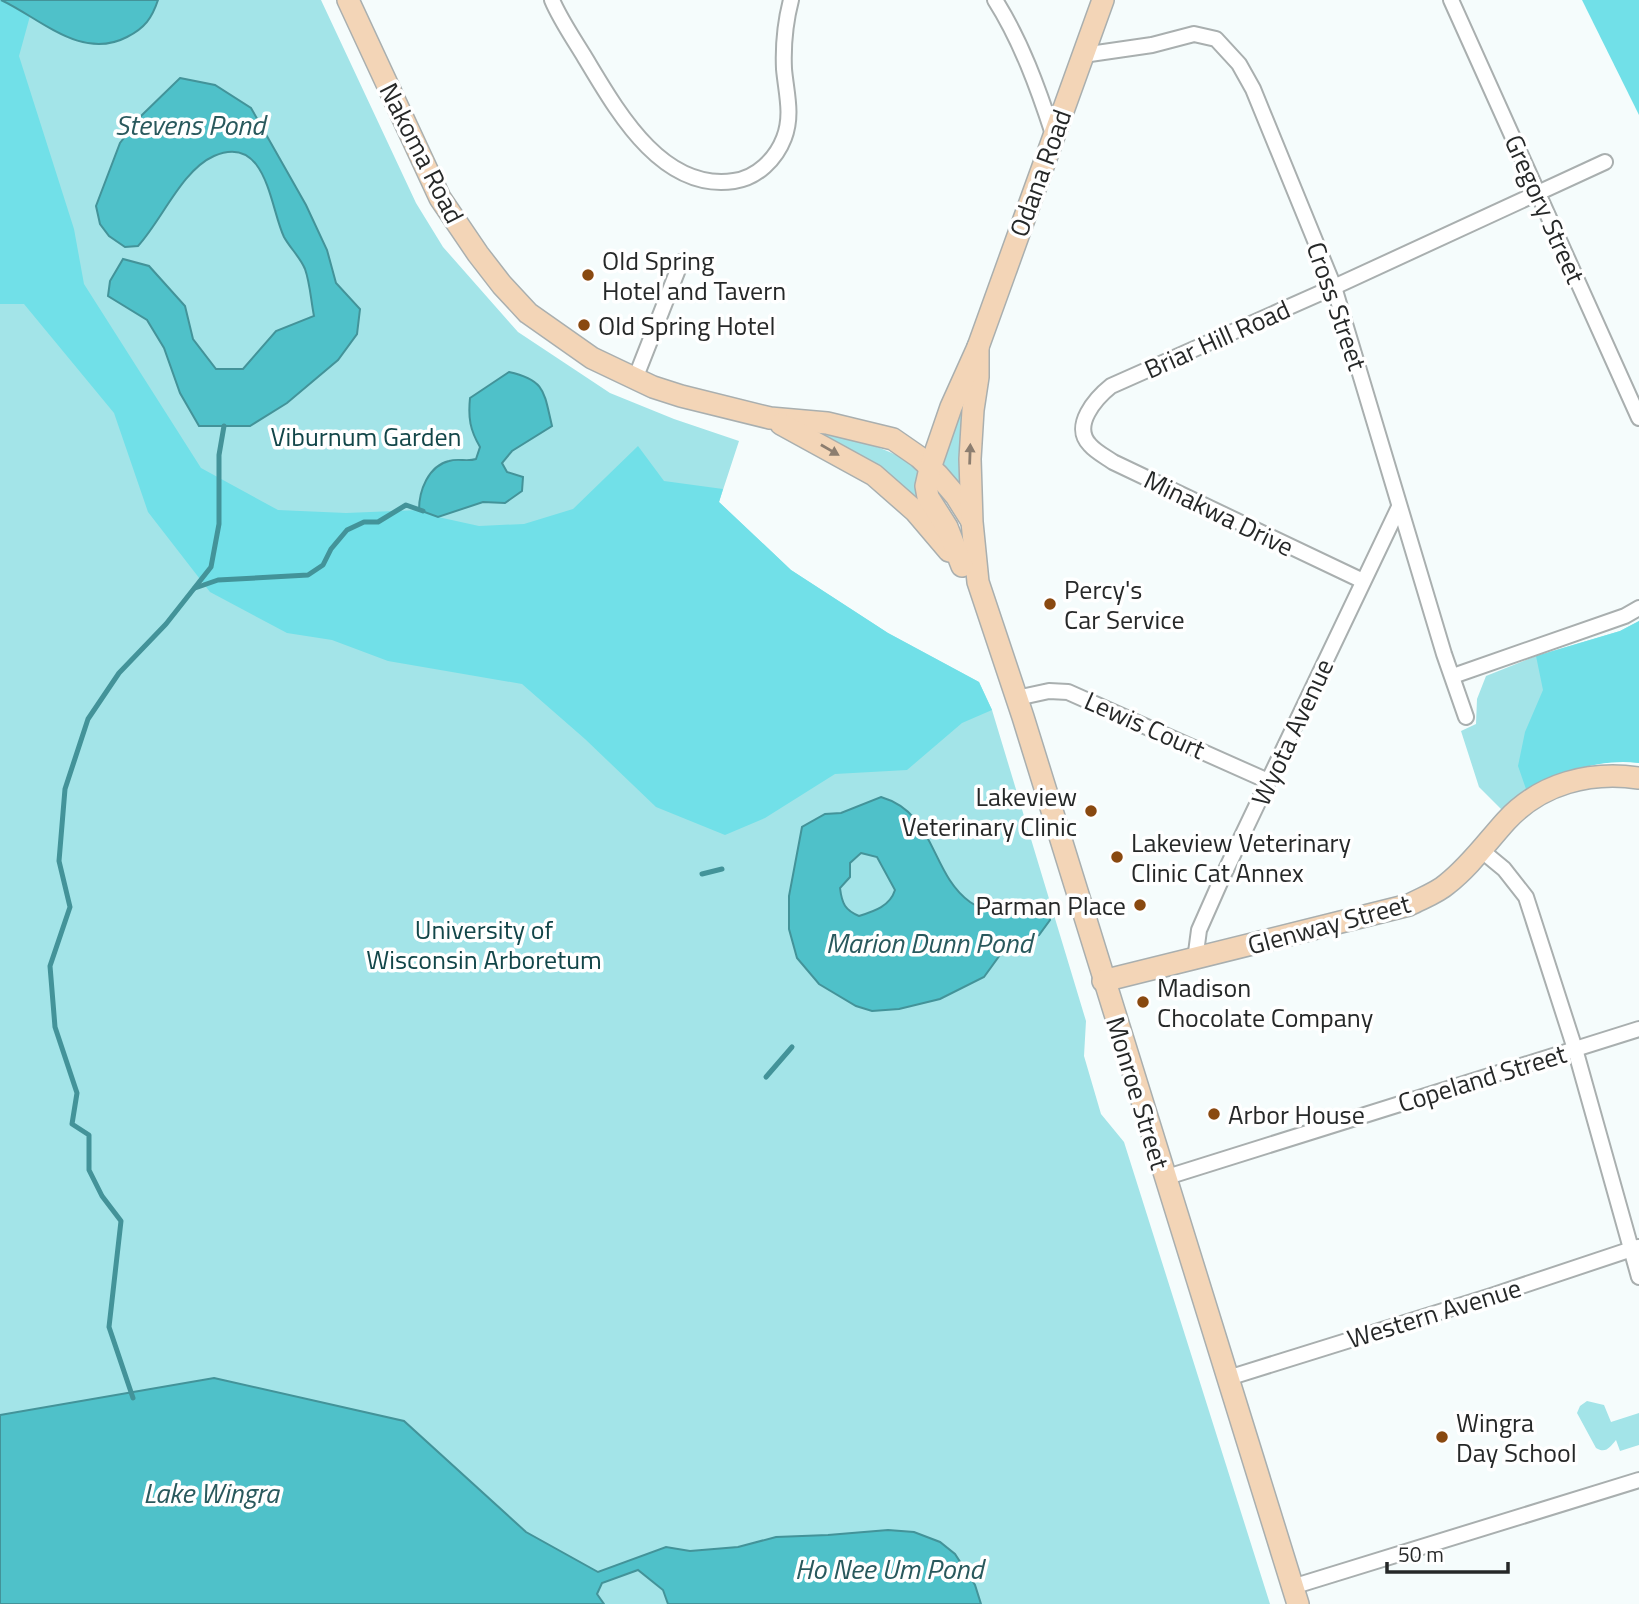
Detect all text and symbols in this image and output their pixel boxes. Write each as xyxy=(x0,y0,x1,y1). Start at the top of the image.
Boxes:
street label: Nakoma Road xyxy=(370,76,474,230)
water label: Stevens Pond xyxy=(115,103,268,146)
street label: Odana Road xyxy=(999,104,1081,242)
street label: Gregory Street xyxy=(1495,128,1595,290)
street label: Cross Street xyxy=(1297,237,1377,375)
place label: Old Spring Hotel and Tavern xyxy=(602,241,786,310)
marker: Old Spring Hotel and Tavern xyxy=(580,267,596,283)
street label: Briar Hill Road xyxy=(1138,290,1296,388)
place label: Old Spring Hotel xyxy=(598,306,775,345)
marker: Old Spring Hotel xyxy=(576,317,592,333)
park label: Viburnum Garden xyxy=(270,417,462,456)
one-way arrow xyxy=(965,442,976,464)
one-way arrow xyxy=(821,444,840,456)
street label: Minakwa Drive xyxy=(1138,460,1300,566)
place label: Percy's Car Service xyxy=(1064,570,1185,639)
marker: Percy's Car Service xyxy=(1042,596,1058,612)
street label: Wyota Avenue xyxy=(1241,652,1343,812)
street label: Lewis Court xyxy=(1079,681,1211,769)
place label: Lakeview Veterinary Clinic xyxy=(902,777,1077,846)
marker: Lakeview Veterinary Clinic xyxy=(1083,803,1099,819)
place label: Lakeview Veterinary Clinic Cat Annex xyxy=(1131,823,1351,892)
marker: Lakeview Veterinary Clinic Cat Annex xyxy=(1109,849,1125,865)
street label: Glenway Street xyxy=(1243,884,1415,964)
place label: Parman Place xyxy=(975,886,1126,925)
marker: Parman Place xyxy=(1132,897,1148,913)
park label: University of Wisconsin Arboretum xyxy=(366,910,602,979)
water label: Marion Dunn Pond xyxy=(826,921,1035,964)
place label: Madison Chocolate Company xyxy=(1157,968,1373,1037)
marker: Madison Chocolate Company xyxy=(1135,994,1151,1010)
street label: Monroe Street xyxy=(1096,1012,1180,1174)
street label: Copeland Street xyxy=(1393,1034,1571,1122)
place label: Arbor House xyxy=(1228,1095,1365,1134)
marker: Arbor House xyxy=(1206,1106,1222,1122)
street label: Western Avenue xyxy=(1342,1268,1526,1358)
place label: Wingra Day School xyxy=(1456,1403,1577,1472)
marker: Wingra Day School xyxy=(1434,1429,1450,1445)
water label: Lake Wingra xyxy=(143,1471,281,1514)
scale bar xyxy=(1387,1530,1508,1574)
text: 50 m xyxy=(1398,1538,1444,1570)
water label: Ho Nee Um Pond xyxy=(795,1547,986,1590)

